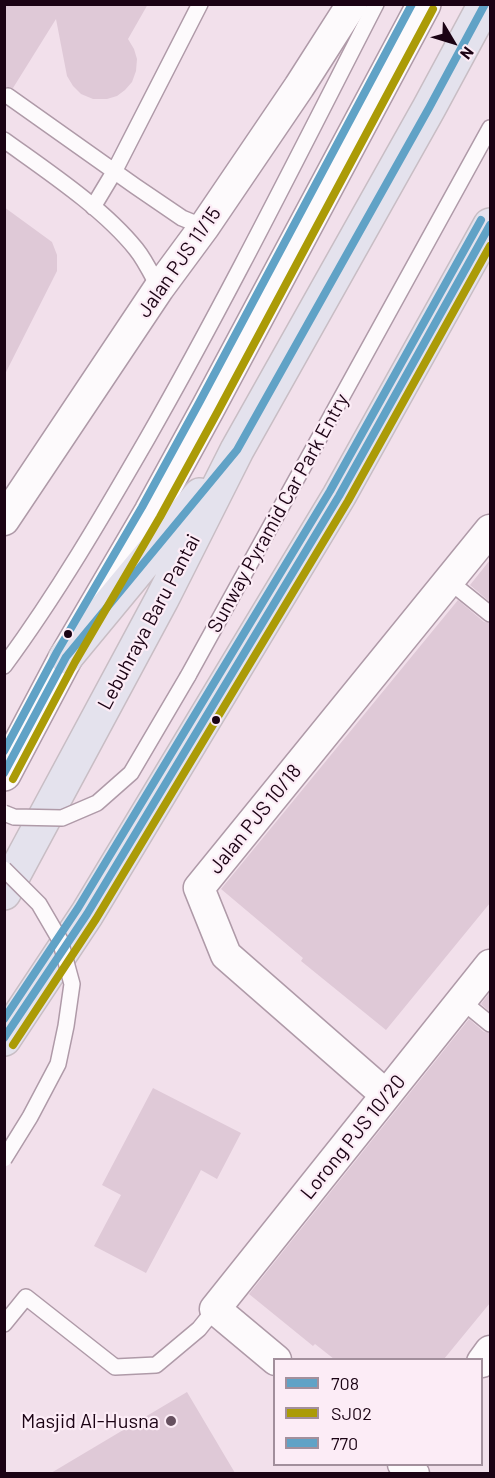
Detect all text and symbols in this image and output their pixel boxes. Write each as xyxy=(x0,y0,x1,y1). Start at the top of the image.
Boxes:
north arrow xyxy=(423,12,483,72)
text: N xyxy=(457,43,478,63)
street label: Jalan PJS 11/15 xyxy=(132,202,226,322)
street label: Sunway Pyramid Car Park Entry xyxy=(202,389,354,637)
street label: Lebuhraya Baru Pantai xyxy=(93,530,205,714)
unlabelled marker xyxy=(62,628,74,640)
unlabelled marker xyxy=(210,714,222,726)
street label: Jalan PJS 10/18 xyxy=(204,759,306,879)
street label: Lorong PJS 10/20 xyxy=(296,1070,410,1204)
legend xyxy=(273,1358,483,1466)
text: 708 xyxy=(331,1372,359,1394)
text: SJ02 xyxy=(331,1402,372,1424)
place label: Masjid Al-Husna xyxy=(21,1409,159,1433)
marker: Masjid Al-Husna xyxy=(164,1414,178,1428)
text: 770 xyxy=(331,1432,358,1454)

